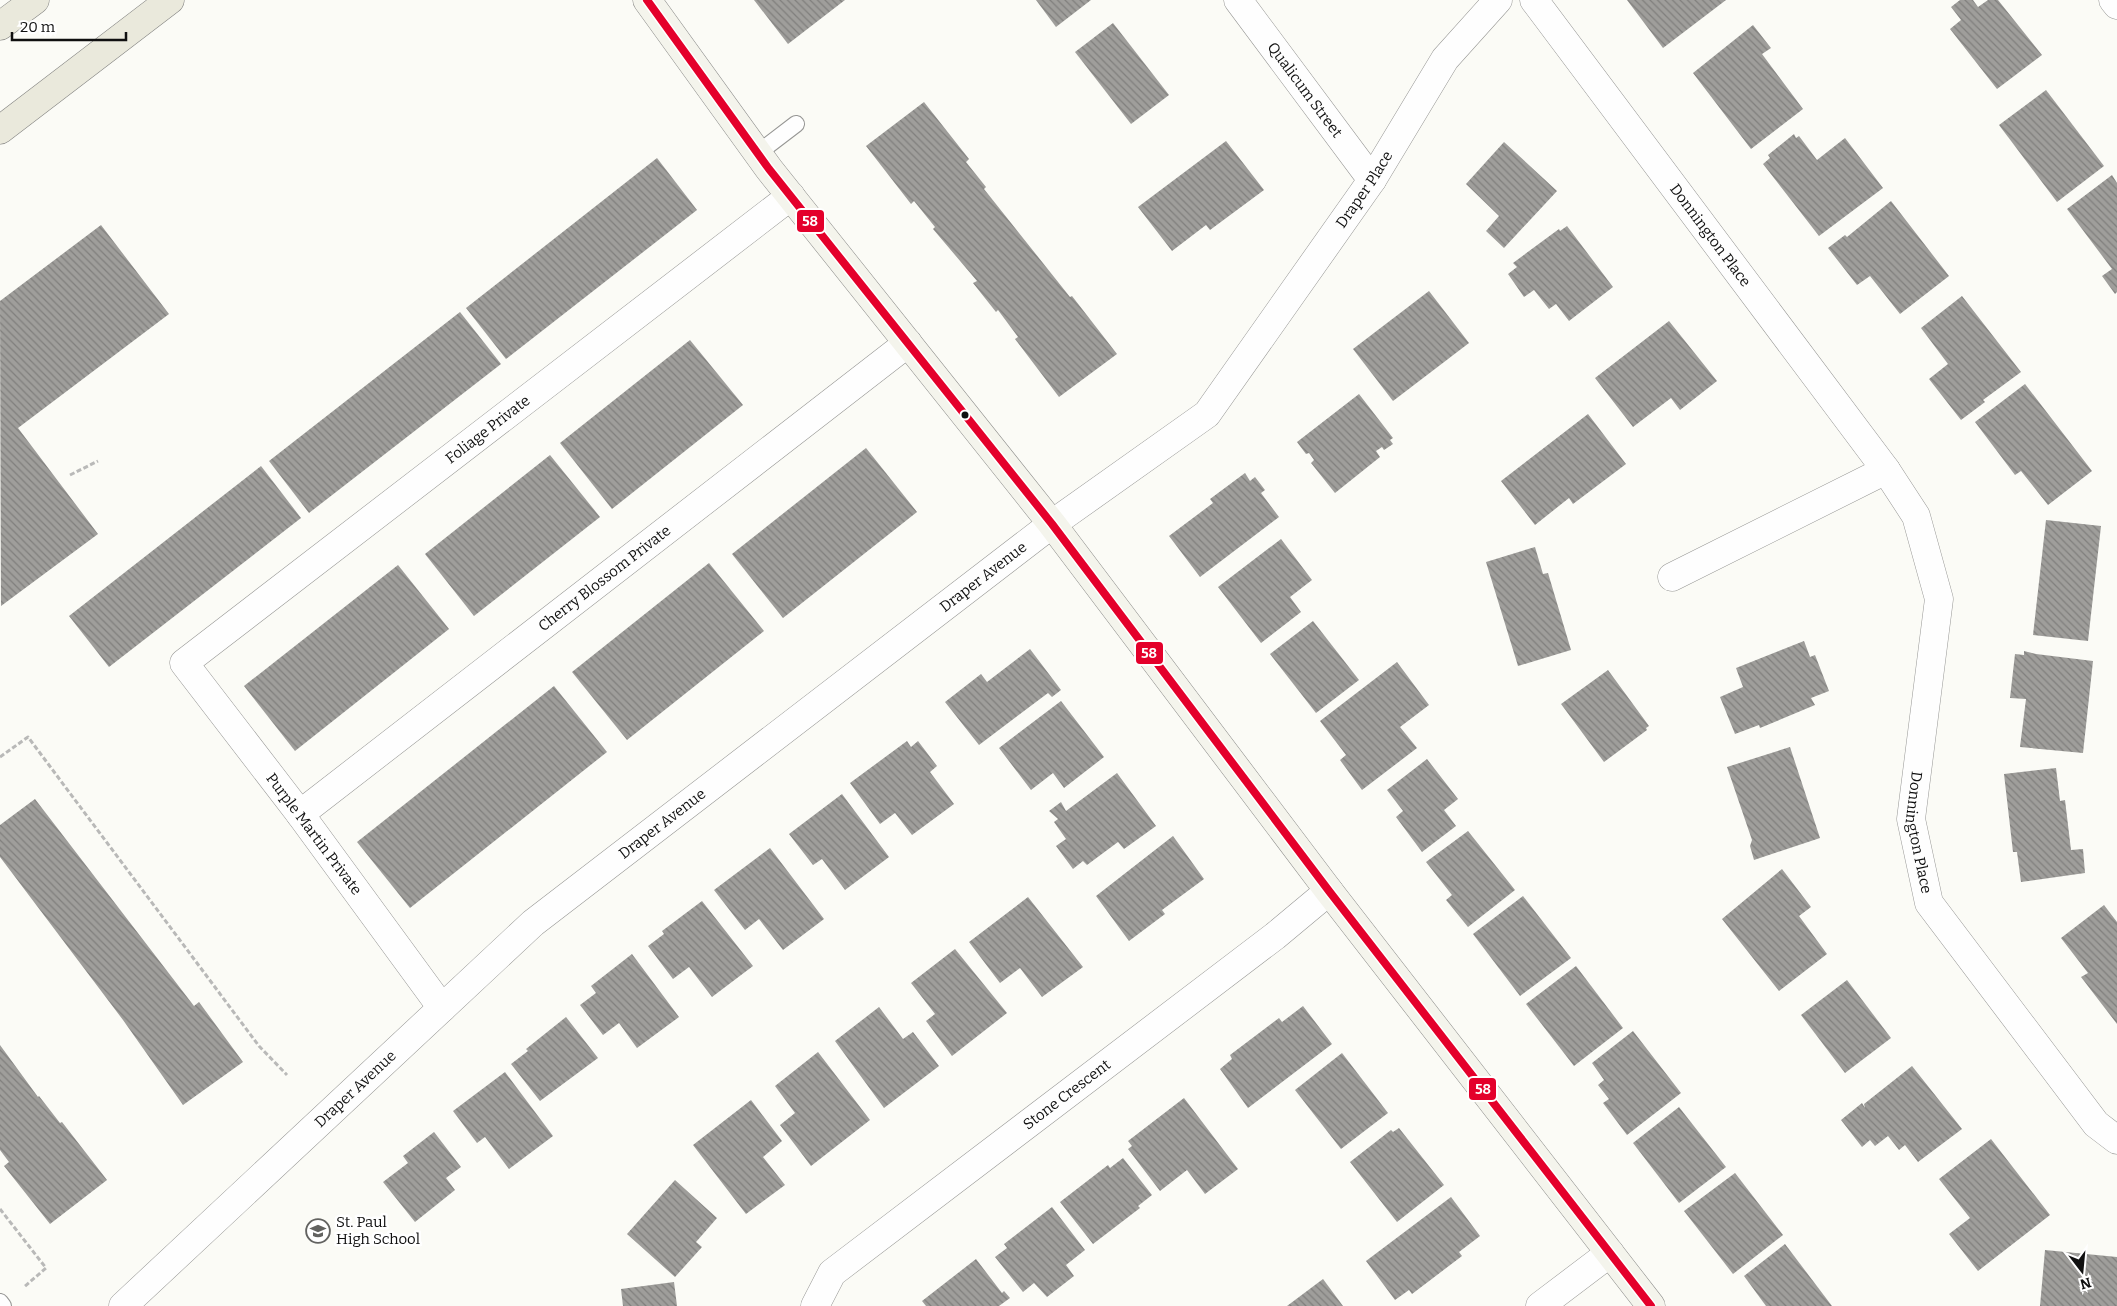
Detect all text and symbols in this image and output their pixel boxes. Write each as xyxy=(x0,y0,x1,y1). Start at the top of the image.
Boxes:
scale bar xyxy=(12,10,126,42)
text: 20 m xyxy=(20,18,56,36)
street label: Qualicum Street xyxy=(1264,39,1346,141)
street label: Draper Place xyxy=(1332,148,1396,231)
street label: Donnington Place xyxy=(1666,180,1755,290)
line badge: 58 xyxy=(796,209,825,233)
text: 58 xyxy=(802,213,818,230)
street label: Foliage Private xyxy=(442,391,533,467)
unlabelled marker xyxy=(960,410,970,420)
street label: Cherry Blossom Private xyxy=(535,521,674,635)
street label: Draper Avenue xyxy=(936,538,1030,616)
line badge: 58 xyxy=(1135,641,1164,665)
text: 58 xyxy=(1141,645,1157,662)
street label: Purple Martin Private xyxy=(262,770,366,898)
street label: Donnington Place xyxy=(1901,770,1936,895)
street label: Draper Avenue xyxy=(615,785,709,863)
street label: Draper Avenue xyxy=(311,1047,400,1131)
street label: Stone Crescent xyxy=(1019,1055,1114,1133)
line badge: 58 xyxy=(1468,1077,1497,1101)
text: 58 xyxy=(1475,1081,1491,1098)
place label: St. Paul High School xyxy=(336,1213,420,1248)
school or university icon: St. Paul High School xyxy=(305,1218,331,1244)
north arrow xyxy=(2057,1246,2107,1296)
text: N xyxy=(2078,1273,2093,1293)

